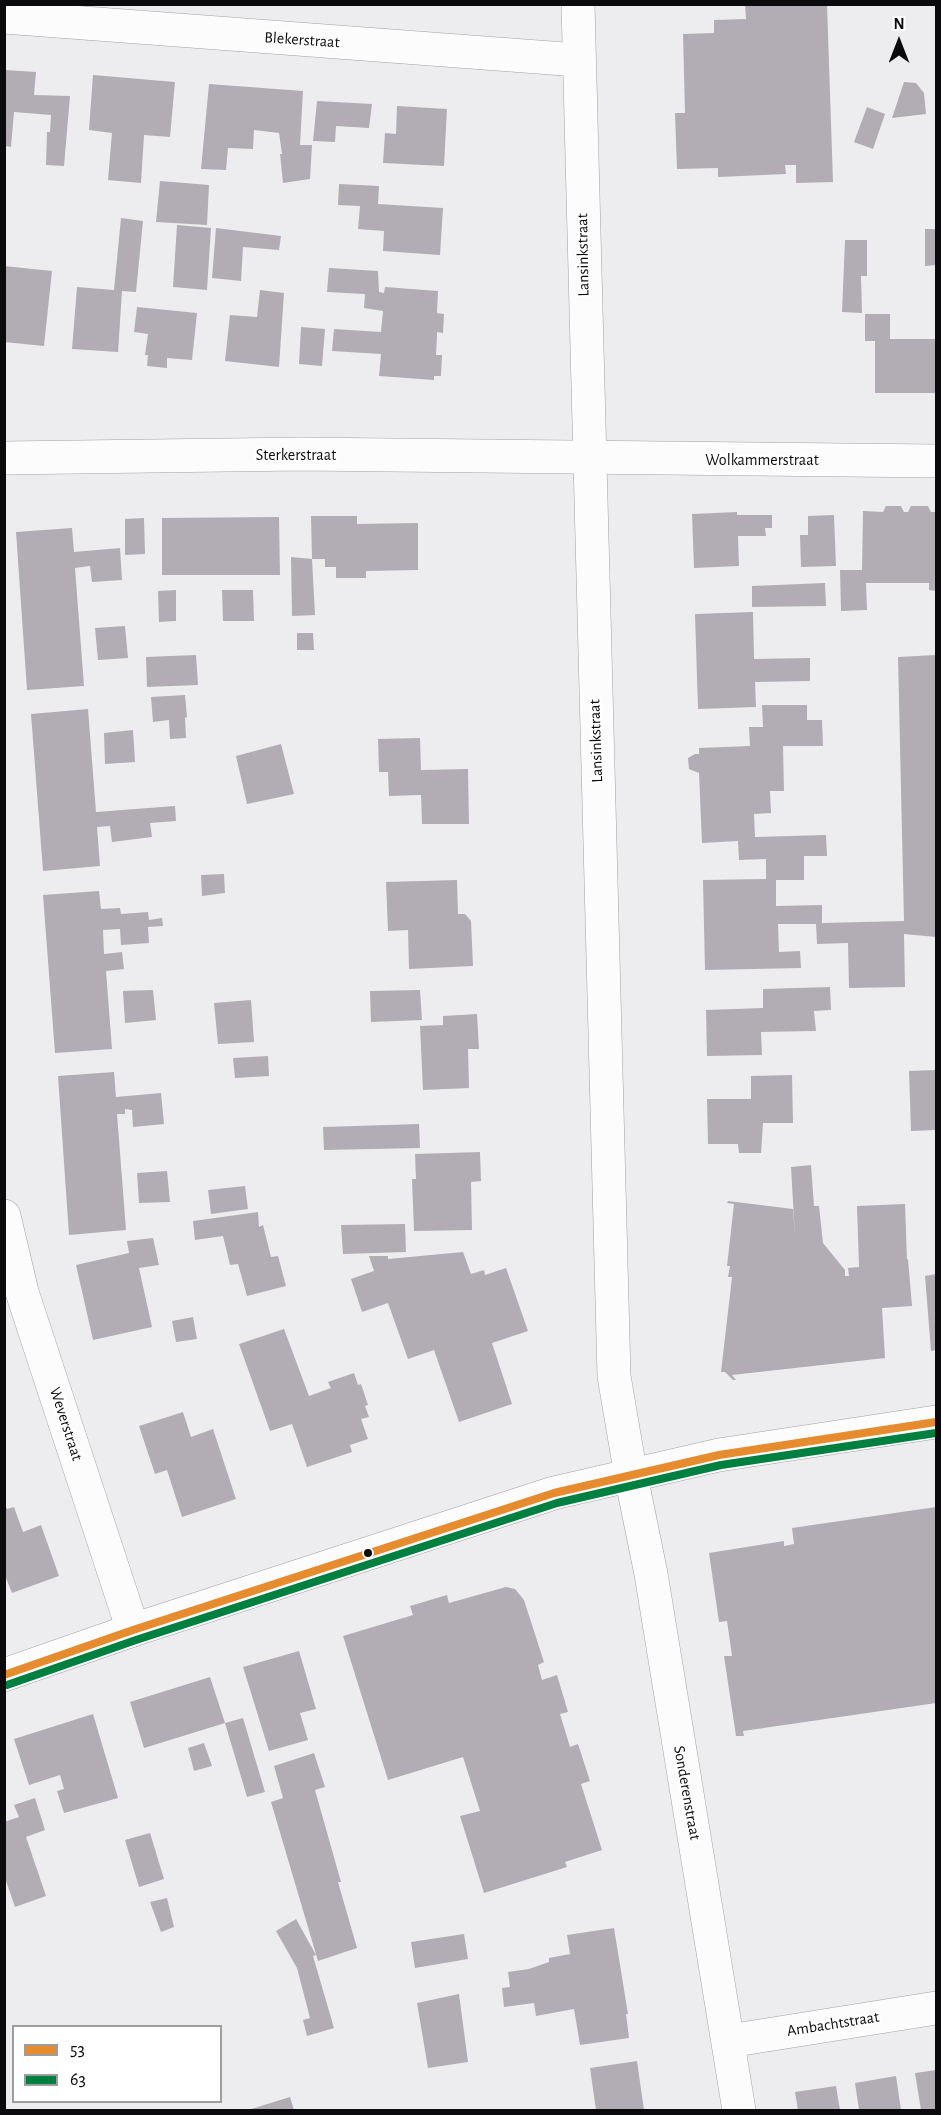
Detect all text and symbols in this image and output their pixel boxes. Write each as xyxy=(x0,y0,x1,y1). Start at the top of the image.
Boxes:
north arrow xyxy=(869,12,929,72)
text: N xyxy=(893,16,905,32)
street label: Blekerstraat xyxy=(264,28,340,52)
street label: Lansinkstraat xyxy=(573,213,593,297)
street label: Sterkerstraat xyxy=(256,445,336,465)
street label: Wolkammerstraat xyxy=(705,450,819,470)
street label: Lansinkstraat xyxy=(585,699,607,783)
street label: Weverstraat xyxy=(45,1385,87,1463)
unlabelled marker xyxy=(362,1547,374,1559)
street label: Sonderenstraat xyxy=(669,1744,705,1842)
street label: Ambachtstraat xyxy=(786,2007,880,2041)
legend xyxy=(12,2025,222,2103)
text: 53 xyxy=(70,2041,85,2059)
text: 63 xyxy=(70,2071,86,2089)

